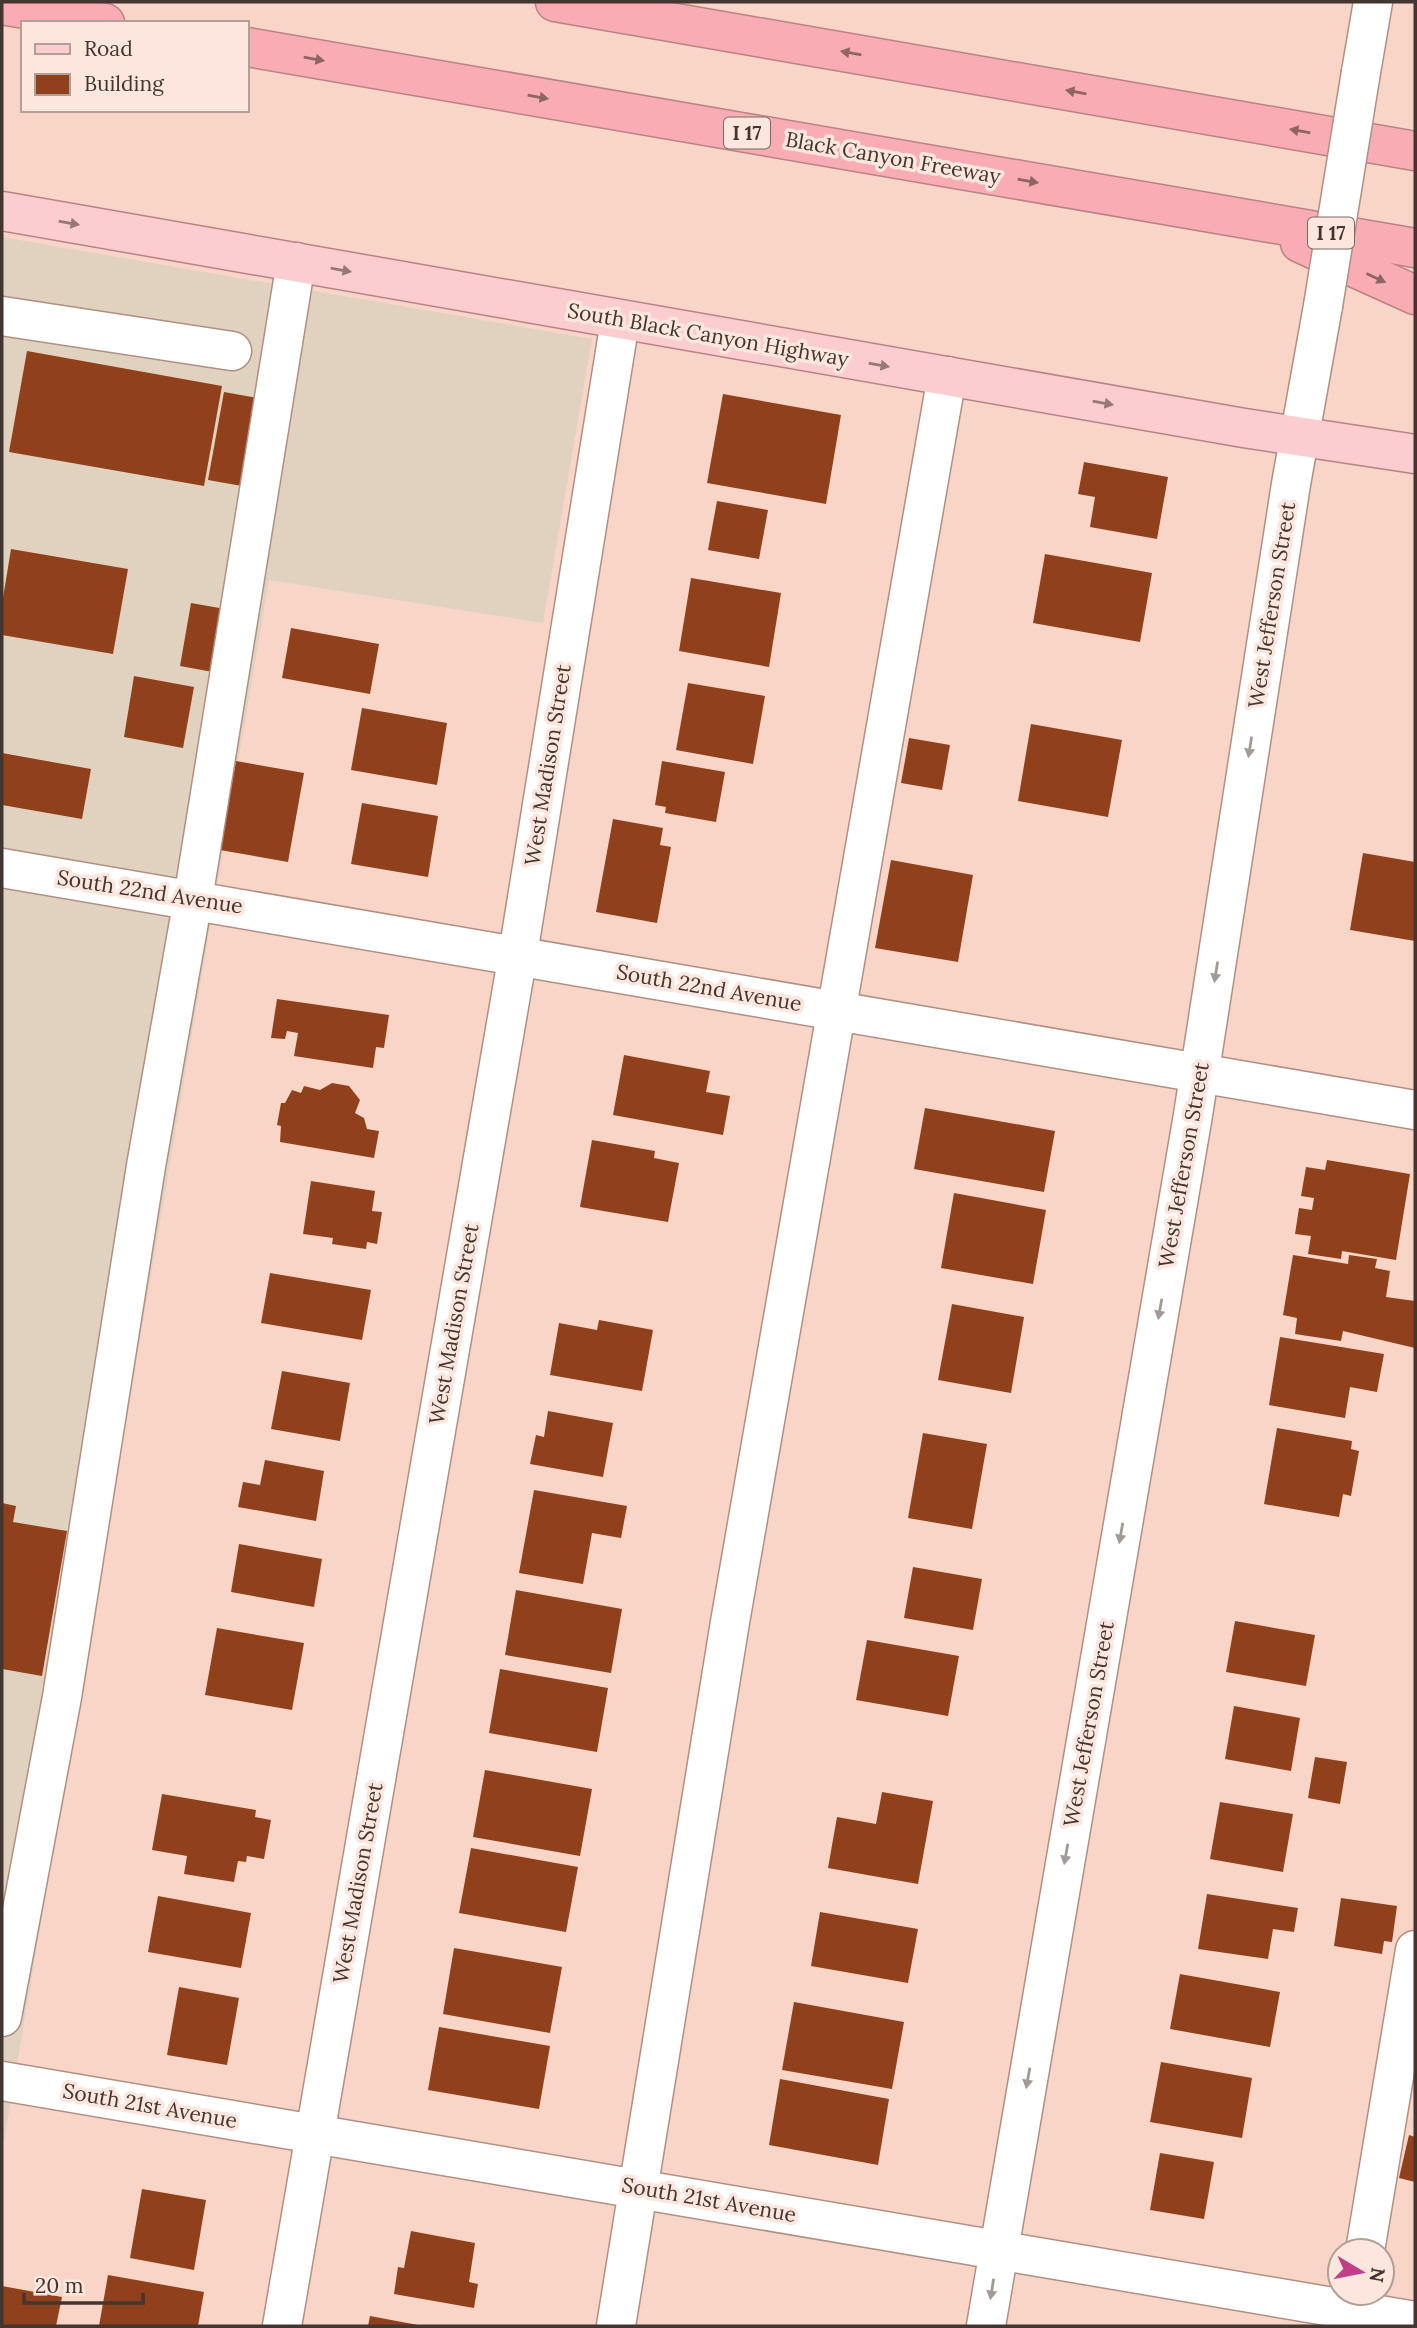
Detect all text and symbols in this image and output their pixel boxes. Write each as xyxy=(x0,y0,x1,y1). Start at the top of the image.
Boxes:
legend xyxy=(21,21,248,112)
text: Road xyxy=(84,35,133,62)
one-way arrow xyxy=(840,47,862,58)
one-way arrow xyxy=(303,54,325,65)
text: Building xyxy=(84,70,164,97)
one-way arrow xyxy=(1064,86,1086,97)
one-way arrow xyxy=(527,92,549,103)
road number: I 17 xyxy=(724,118,770,148)
street label: Black Canyon Freeway xyxy=(783,125,1003,190)
one-way arrow xyxy=(1289,125,1311,136)
one-way arrow xyxy=(1017,176,1039,187)
one-way arrow xyxy=(58,218,80,229)
road number: I 17 xyxy=(1308,218,1354,248)
one-way arrow xyxy=(331,265,353,276)
one-way arrow xyxy=(1366,272,1386,284)
street label: South Black Canyon Highway xyxy=(565,296,851,373)
one-way arrow xyxy=(868,360,890,371)
one-way arrow xyxy=(1092,398,1114,409)
street label: West Jefferson Street xyxy=(1242,499,1301,710)
street label: West Madison Street xyxy=(518,662,577,867)
one-way arrow xyxy=(1245,736,1256,758)
street label: South 22nd Avenue xyxy=(55,863,245,920)
street label: South 22nd Avenue xyxy=(614,958,804,1017)
one-way arrow xyxy=(1210,961,1221,983)
street label: West Jefferson Street xyxy=(1152,1059,1215,1270)
street label: West Madison Street xyxy=(423,1221,485,1426)
one-way arrow xyxy=(1154,1298,1165,1320)
one-way arrow xyxy=(1115,1522,1126,1544)
street label: West Jefferson Street xyxy=(1057,1618,1120,1829)
street label: West Madison Street xyxy=(327,1780,389,1985)
one-way arrow xyxy=(1061,1843,1072,1865)
one-way arrow xyxy=(1022,2067,1033,2089)
street label: South 21st Avenue xyxy=(61,2077,239,2134)
street label: South 21st Avenue xyxy=(620,2171,798,2228)
north arrow xyxy=(1326,2237,1396,2307)
scale bar xyxy=(24,2262,144,2306)
text: N xyxy=(1365,2266,1391,2285)
text: 20 m xyxy=(35,2272,84,2299)
one-way arrow xyxy=(986,2278,997,2300)

